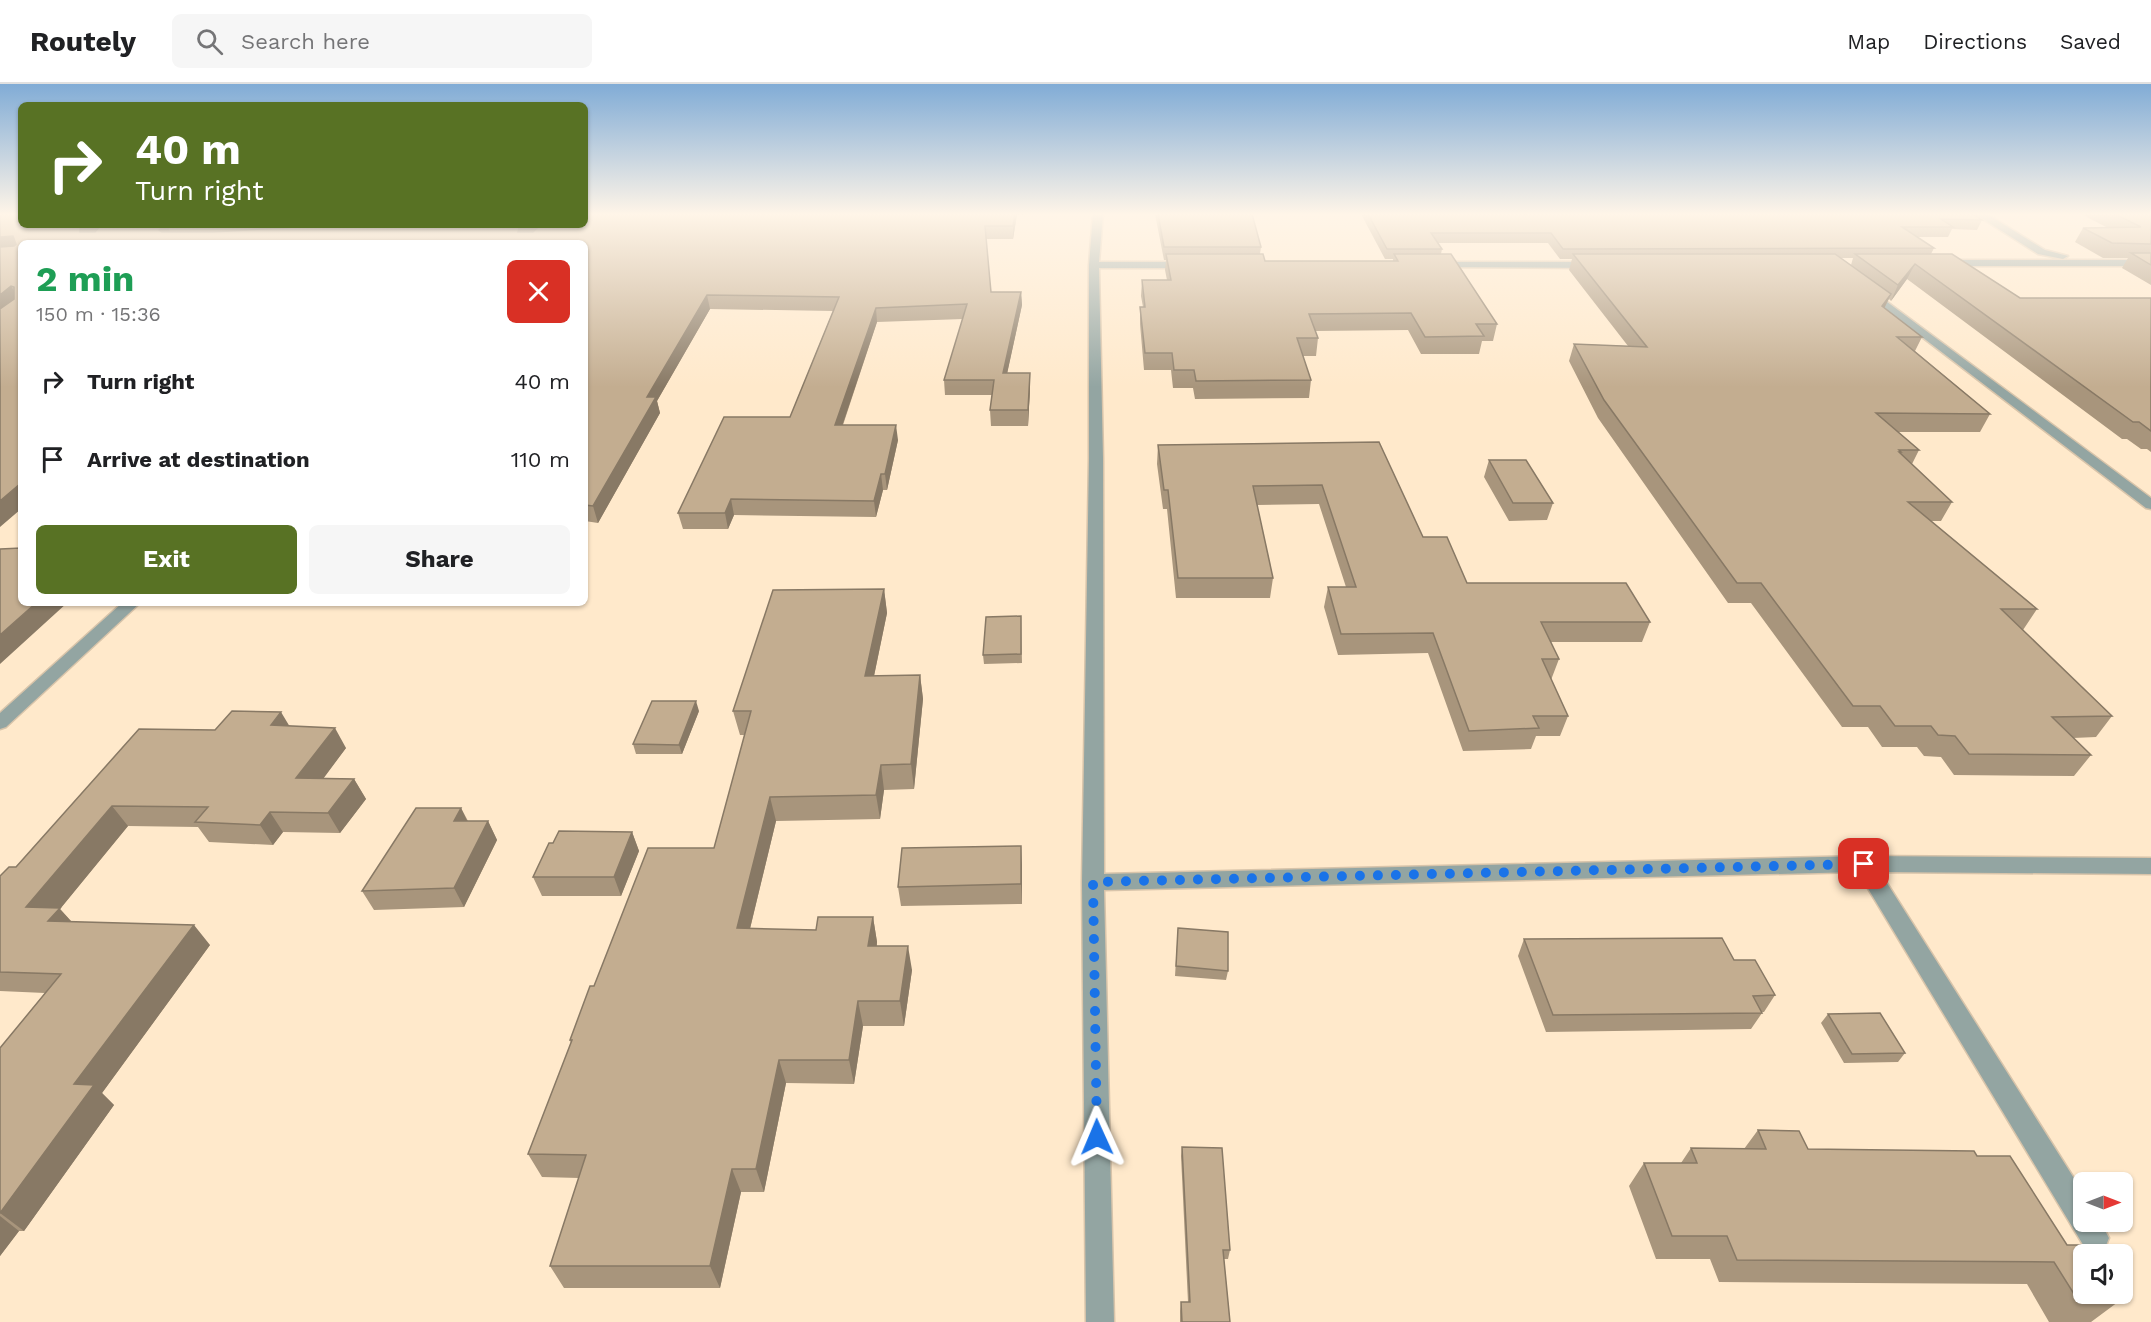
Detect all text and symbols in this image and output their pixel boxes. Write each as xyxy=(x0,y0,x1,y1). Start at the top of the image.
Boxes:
search box xyxy=(172,14,592,68)
text: Routely xyxy=(30,25,136,58)
icon: search xyxy=(193,25,226,58)
text: Search here xyxy=(241,29,370,54)
text: Map xyxy=(1847,29,1890,54)
text: Directions xyxy=(1923,29,2027,54)
text: Saved xyxy=(2060,29,2121,54)
text: 40 m xyxy=(135,125,241,174)
icon: right xyxy=(36,126,114,204)
text: Turn right xyxy=(135,175,264,207)
text: 2 min xyxy=(36,258,134,300)
button: close xyxy=(507,260,570,323)
text: 150 m · 15:36 xyxy=(36,302,161,326)
icon: right xyxy=(36,365,69,398)
text: Turn right xyxy=(87,369,194,394)
text: 40 m xyxy=(514,369,570,394)
icon: arrive xyxy=(36,443,69,476)
text: Arrive at destination xyxy=(87,447,310,472)
text: 110 m xyxy=(511,447,570,472)
button: Exit xyxy=(36,525,297,594)
button: Share xyxy=(309,525,570,594)
pin xyxy=(1838,838,1889,889)
icon: arrive xyxy=(1847,847,1880,880)
position arrow xyxy=(1065,1105,1129,1169)
north arrow xyxy=(2073,1172,2133,1232)
map controls xyxy=(2073,1172,2133,1304)
button: sound xyxy=(2073,1244,2133,1304)

